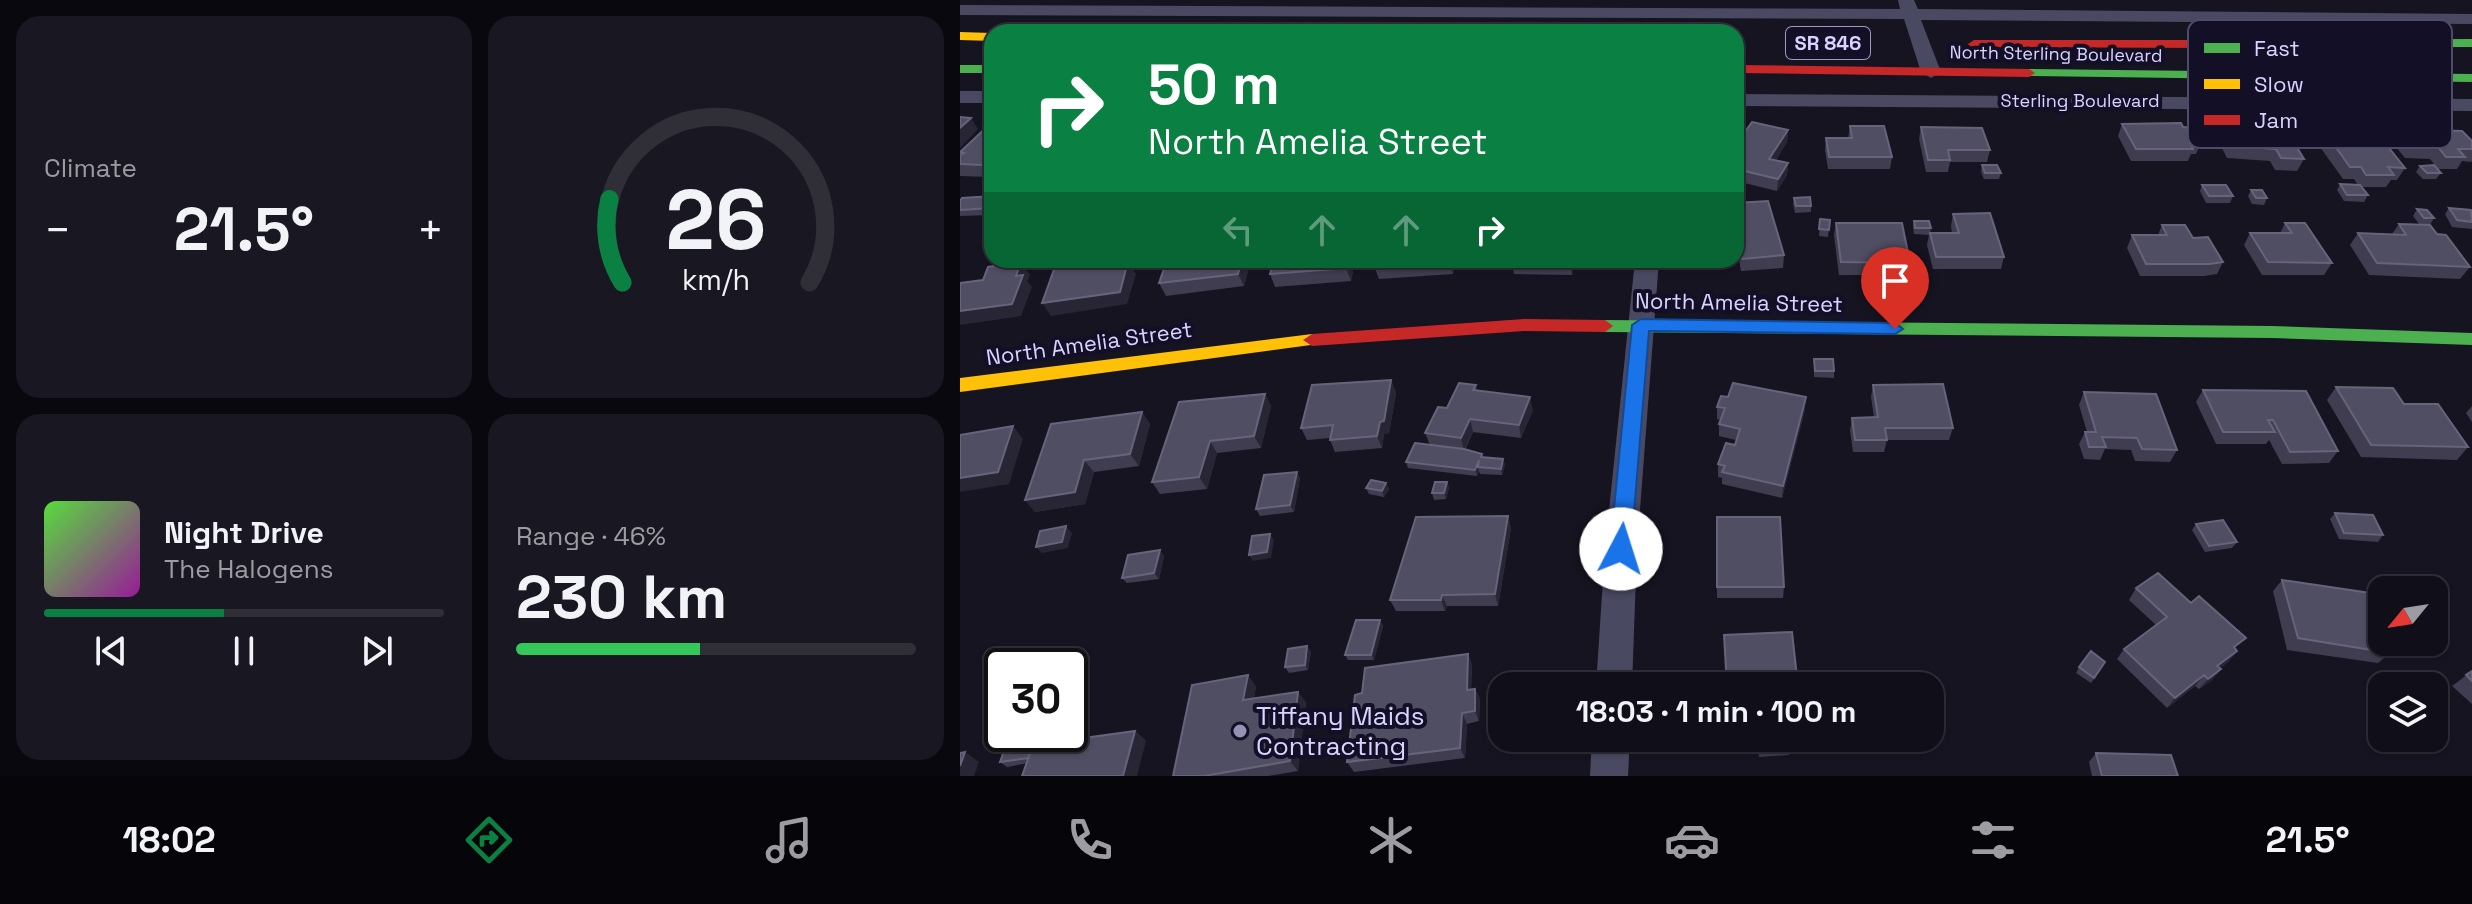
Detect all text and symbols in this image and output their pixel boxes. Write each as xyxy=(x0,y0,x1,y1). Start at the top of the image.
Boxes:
legend xyxy=(2188,20,2452,148)
road number: SR 846 xyxy=(1786,27,1870,59)
text: Fast xyxy=(2254,34,2300,62)
street label: North Sterling Boulevard xyxy=(1949,40,2163,67)
text: 50 m xyxy=(1148,49,1280,120)
icon: right xyxy=(1016,56,1120,160)
text: Slow xyxy=(2254,70,2304,98)
street label: Sterling Boulevard xyxy=(2000,89,2160,112)
text: Jam xyxy=(2254,106,2298,134)
text: North Amelia Street xyxy=(1148,119,1488,165)
text: Climate xyxy=(44,151,137,185)
text: 26 xyxy=(666,167,766,273)
text: 21.5° xyxy=(174,191,314,268)
text: − xyxy=(44,202,71,258)
text: + xyxy=(417,202,444,258)
icon: left xyxy=(1216,208,1260,252)
icon: ahead xyxy=(1300,208,1344,252)
icon: ahead xyxy=(1384,208,1428,252)
icon: right xyxy=(1468,208,1512,252)
pin xyxy=(1861,247,1929,329)
icon: arrive xyxy=(1873,259,1917,303)
text: km/h xyxy=(682,262,750,298)
street label: North Amelia Street xyxy=(1635,286,1843,318)
street label: North Amelia Street xyxy=(984,315,1194,371)
position arrow xyxy=(1579,507,1663,591)
text: Night Drive xyxy=(164,513,324,552)
text: Range · 46% xyxy=(516,519,666,553)
text: The Halogens xyxy=(164,552,333,586)
text: 230 km xyxy=(516,559,727,636)
north arrow xyxy=(2368,576,2448,656)
map controls xyxy=(2368,576,2448,752)
icon: previous xyxy=(89,629,133,673)
icon: pause xyxy=(222,629,266,673)
icon: next xyxy=(355,629,399,673)
speed limit sign: 30 xyxy=(984,648,1088,752)
button: layers xyxy=(2368,672,2448,752)
text: 18:03 · 1 min · 100 m xyxy=(1576,692,1856,731)
place label: Tiffany Maids Contracting xyxy=(1256,699,1425,763)
marker: Tiffany Maids Contracting xyxy=(1231,722,1249,740)
icon: directions xyxy=(461,812,517,868)
icon: music xyxy=(761,812,817,868)
icon: phone xyxy=(1062,812,1118,868)
icon: climate xyxy=(1363,812,1419,868)
icon: car xyxy=(1664,812,1720,868)
icon: filters xyxy=(1965,812,2021,868)
text: 18:02 xyxy=(122,817,216,863)
text: 21.5° xyxy=(2265,817,2350,863)

